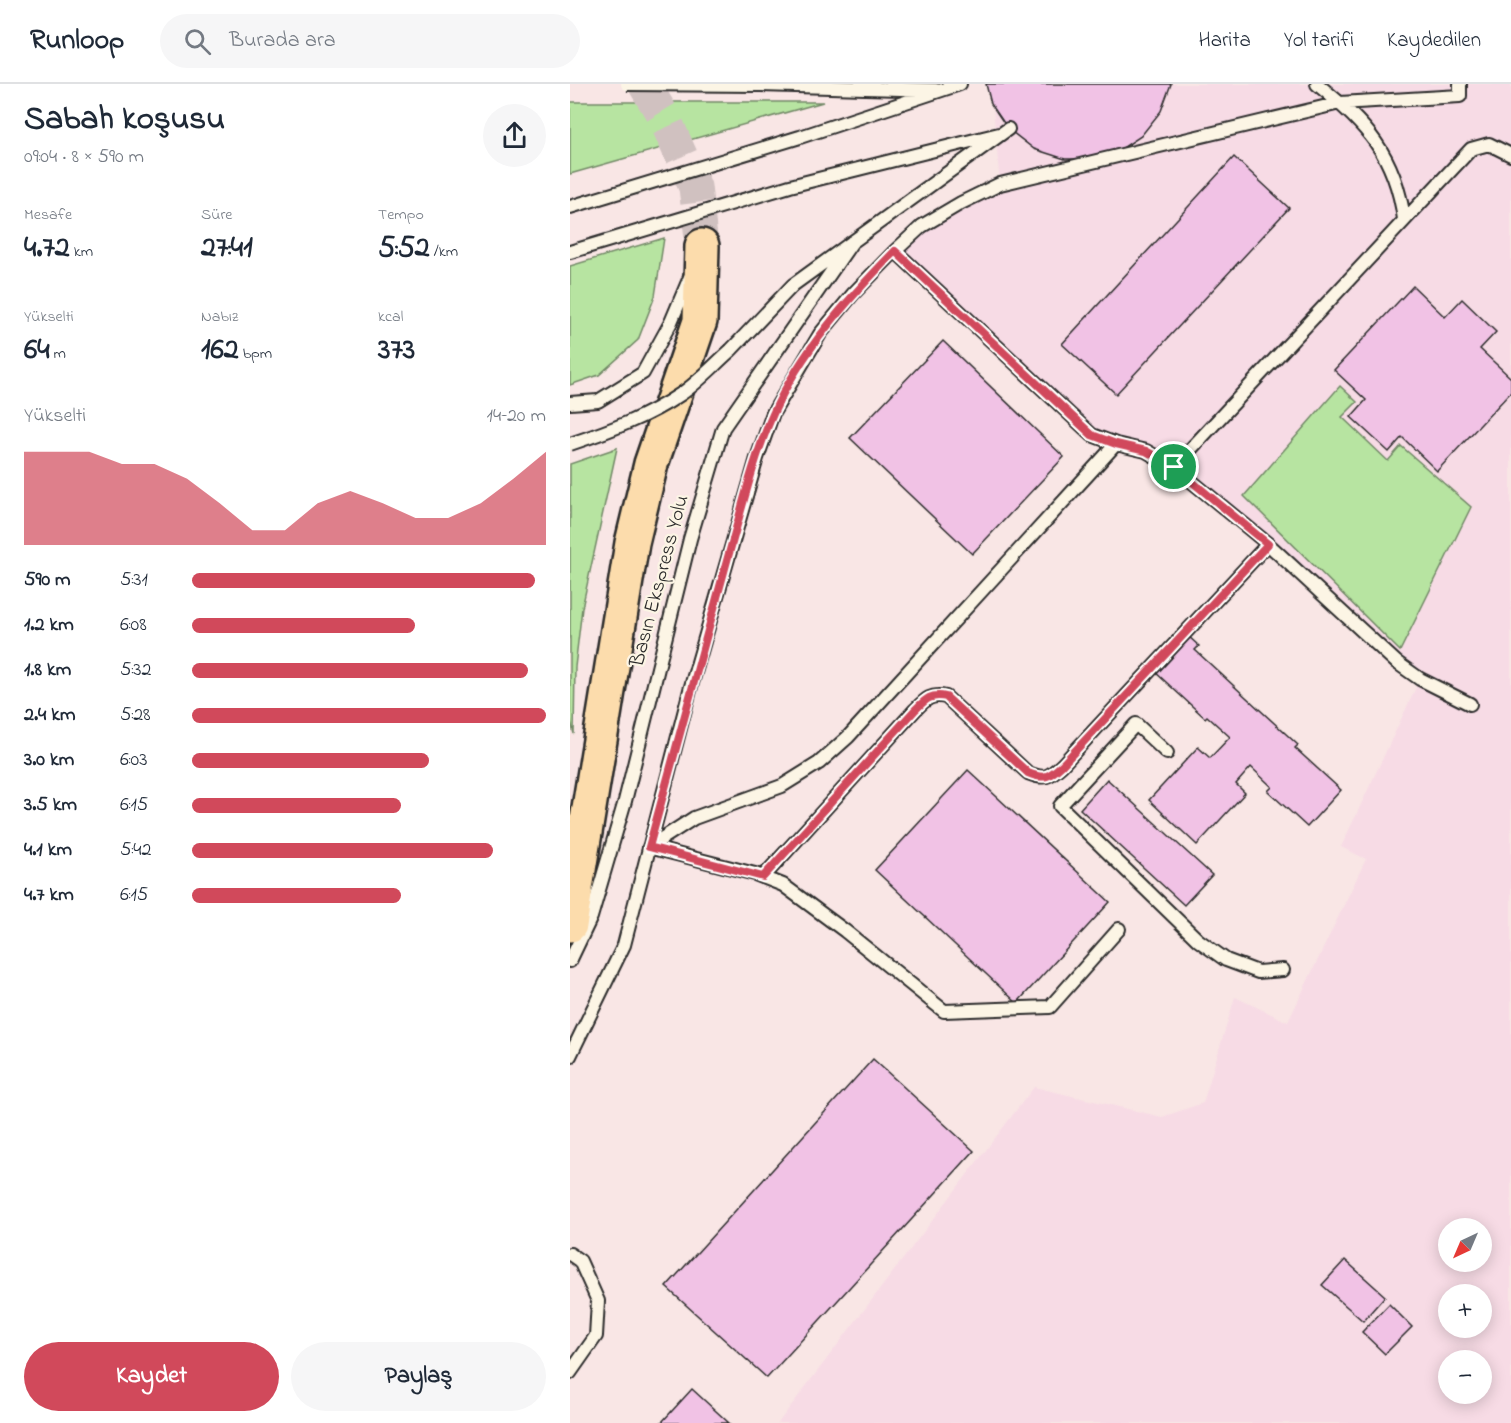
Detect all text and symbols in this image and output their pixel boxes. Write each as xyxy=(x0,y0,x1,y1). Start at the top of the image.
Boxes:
search box xyxy=(160,14,580,68)
text: Runloop xyxy=(30,21,124,62)
icon: search xyxy=(181,25,214,58)
text: Burada ara xyxy=(229,25,336,57)
text: Harita xyxy=(1199,26,1251,56)
text: Yol tarifi xyxy=(1284,26,1354,56)
text: Kaydedilen xyxy=(1387,26,1481,56)
text: Sabah koşusu xyxy=(24,96,225,144)
button: share xyxy=(483,104,546,167)
text: 09:04 · 8 × 590 m xyxy=(24,143,144,172)
text: Mesafe xyxy=(24,203,72,227)
text: Süre xyxy=(201,203,233,227)
text: Tempo xyxy=(378,203,424,227)
text: 4.72 xyxy=(24,227,70,271)
text: 27:41 xyxy=(201,227,253,271)
text: 5:52 xyxy=(378,227,430,271)
text: km xyxy=(70,240,93,264)
text: /km xyxy=(430,240,458,264)
text: Yükselti xyxy=(24,305,74,329)
text: Nabız xyxy=(201,305,238,329)
text: kcal xyxy=(378,305,403,329)
text: 64 xyxy=(24,329,50,373)
text: 162 xyxy=(201,329,239,373)
text: 373 xyxy=(378,329,415,373)
text: m xyxy=(50,342,66,366)
text: bpm xyxy=(239,342,272,366)
text: Yükselti xyxy=(24,402,86,431)
text: 14–20 m xyxy=(487,402,546,431)
pin xyxy=(1148,441,1199,492)
icon: arrive xyxy=(1157,450,1190,483)
street label: Basın Ekspress Yolu xyxy=(622,492,697,671)
text: 590 m xyxy=(24,566,71,595)
text: 5:31 xyxy=(120,566,148,595)
text: 1.2 km xyxy=(24,611,74,640)
text: 6:08 xyxy=(120,611,147,640)
text: 1.8 km xyxy=(24,656,71,685)
text: 5:32 xyxy=(120,656,151,685)
text: 2.4 km xyxy=(24,701,76,730)
text: 5:28 xyxy=(120,701,151,730)
text: 3.0 km xyxy=(24,746,74,775)
text: 6:03 xyxy=(120,746,147,775)
text: 3.5 km xyxy=(24,791,77,820)
text: 6:15 xyxy=(120,791,148,820)
text: 4.1 km xyxy=(24,836,72,865)
text: 5:42 xyxy=(120,836,151,865)
text: 4.7 km xyxy=(24,881,74,910)
text: 6:15 xyxy=(120,881,148,910)
north arrow xyxy=(1438,1218,1492,1272)
map controls xyxy=(1438,1218,1492,1404)
button: + xyxy=(1438,1284,1492,1338)
button: Kaydet xyxy=(24,1342,279,1411)
button: Paylaş xyxy=(291,1342,546,1411)
button: − xyxy=(1438,1350,1492,1404)

